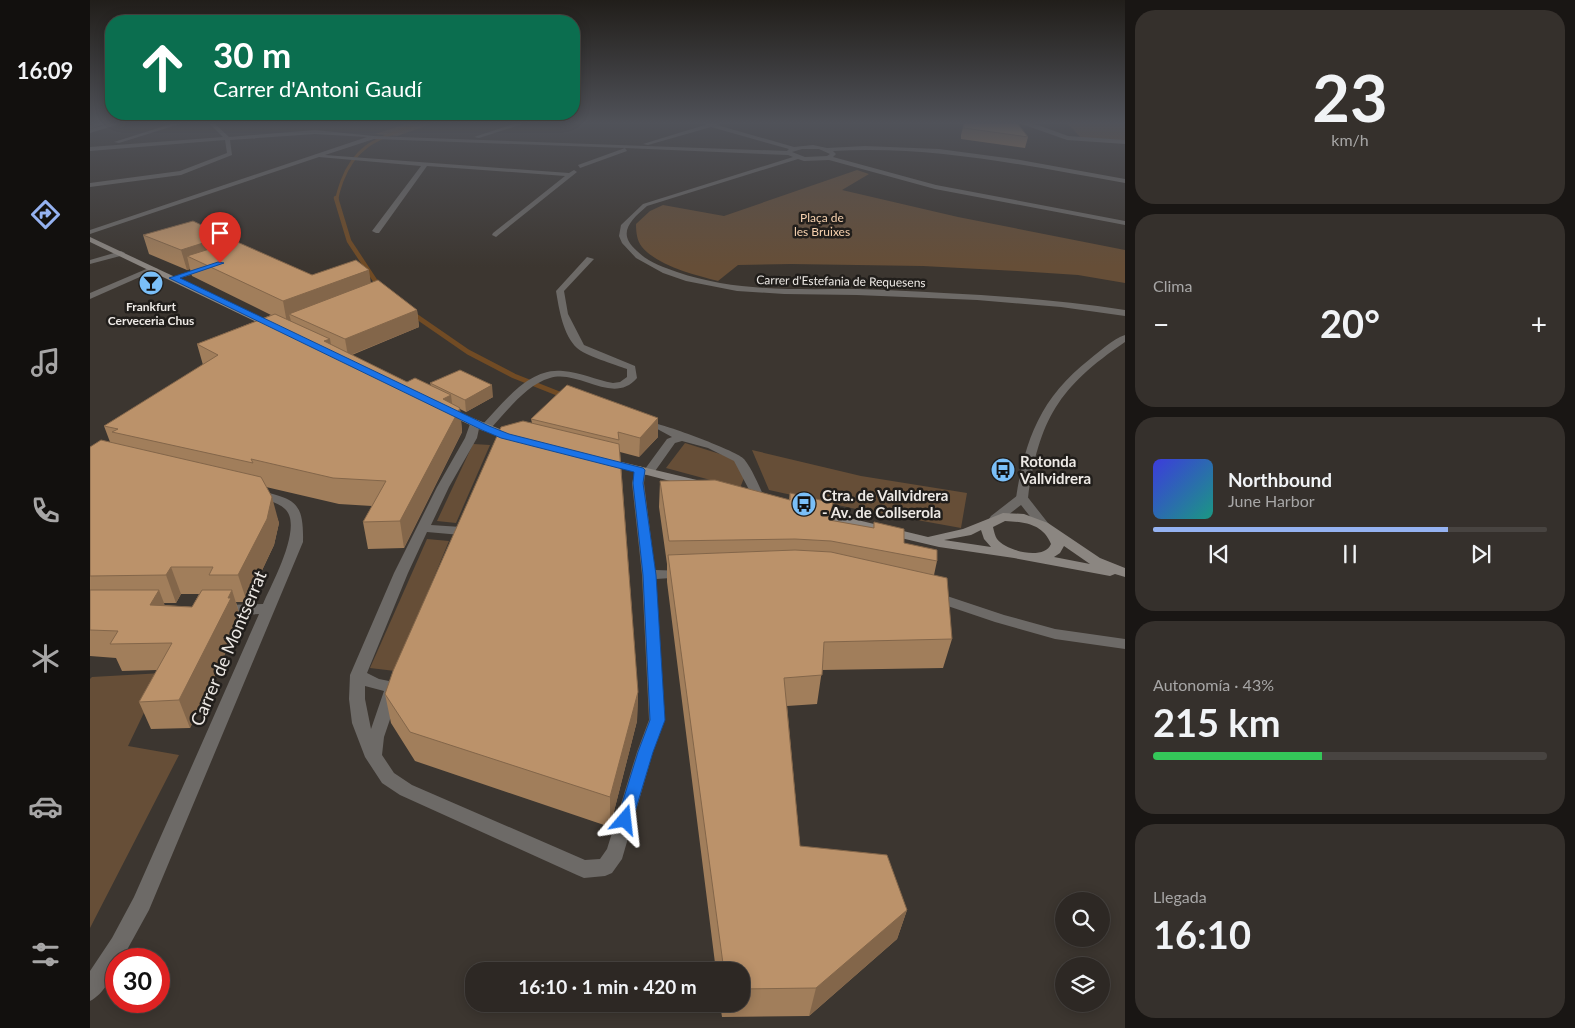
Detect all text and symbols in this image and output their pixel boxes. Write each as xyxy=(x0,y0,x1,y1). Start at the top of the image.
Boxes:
text: 30 m xyxy=(213,33,291,75)
icon: ahead xyxy=(130,35,195,100)
text: 16:09 xyxy=(17,57,73,84)
text: 23 xyxy=(1312,58,1388,136)
text: Carrer d'Antoni Gaudí xyxy=(213,75,422,102)
text: km/h xyxy=(1331,130,1369,149)
icon: directions xyxy=(28,197,63,232)
park label: Plaça de les Bruixes xyxy=(794,210,850,239)
pin xyxy=(199,212,241,263)
icon: arrive xyxy=(206,219,234,247)
bar icon: Frankfurt Cerveceria Chus xyxy=(138,270,164,296)
street label: Carrer d'Estefania de Requesens xyxy=(756,272,926,290)
text: Clima xyxy=(1153,276,1192,295)
place label: Frankfurt Cerveceria Chus xyxy=(108,299,194,328)
text: 20° xyxy=(1320,300,1380,346)
text: − xyxy=(1153,307,1169,341)
text: + xyxy=(1531,307,1547,341)
icon: music xyxy=(28,345,63,380)
place label: Rotonda Vallvidrera xyxy=(1019,452,1091,487)
bus stop icon: Rotonda Vallvidrera xyxy=(990,457,1016,483)
text: Northbound xyxy=(1228,468,1332,491)
place label: Ctra. de Vallvidrera - Av. de Collserola xyxy=(822,486,948,521)
bus stop icon: Ctra. de Vallvidrera - Av. de Collserola xyxy=(791,491,817,517)
text: June Harbor xyxy=(1228,491,1315,510)
icon: phone xyxy=(28,493,63,528)
icon: previous xyxy=(1205,540,1233,568)
icon: pause xyxy=(1336,540,1364,568)
icon: next xyxy=(1467,540,1495,568)
street label: Carrer de Montserrat xyxy=(185,566,271,729)
icon: climate xyxy=(28,641,63,676)
text: Autonomía · 43% xyxy=(1153,675,1274,694)
text: 215 km xyxy=(1153,699,1281,745)
icon: car xyxy=(28,789,63,824)
position arrow xyxy=(598,793,650,845)
text: Llegada xyxy=(1153,887,1207,906)
map controls xyxy=(1055,892,1110,1012)
button: search xyxy=(1055,892,1110,947)
text: 16:10 xyxy=(1153,911,1251,957)
icon: filters xyxy=(28,937,63,972)
speed limit sign: 30 xyxy=(105,948,170,1013)
button: layers xyxy=(1055,957,1110,1012)
text: 16:10 · 1 min · 420 m xyxy=(518,975,697,998)

